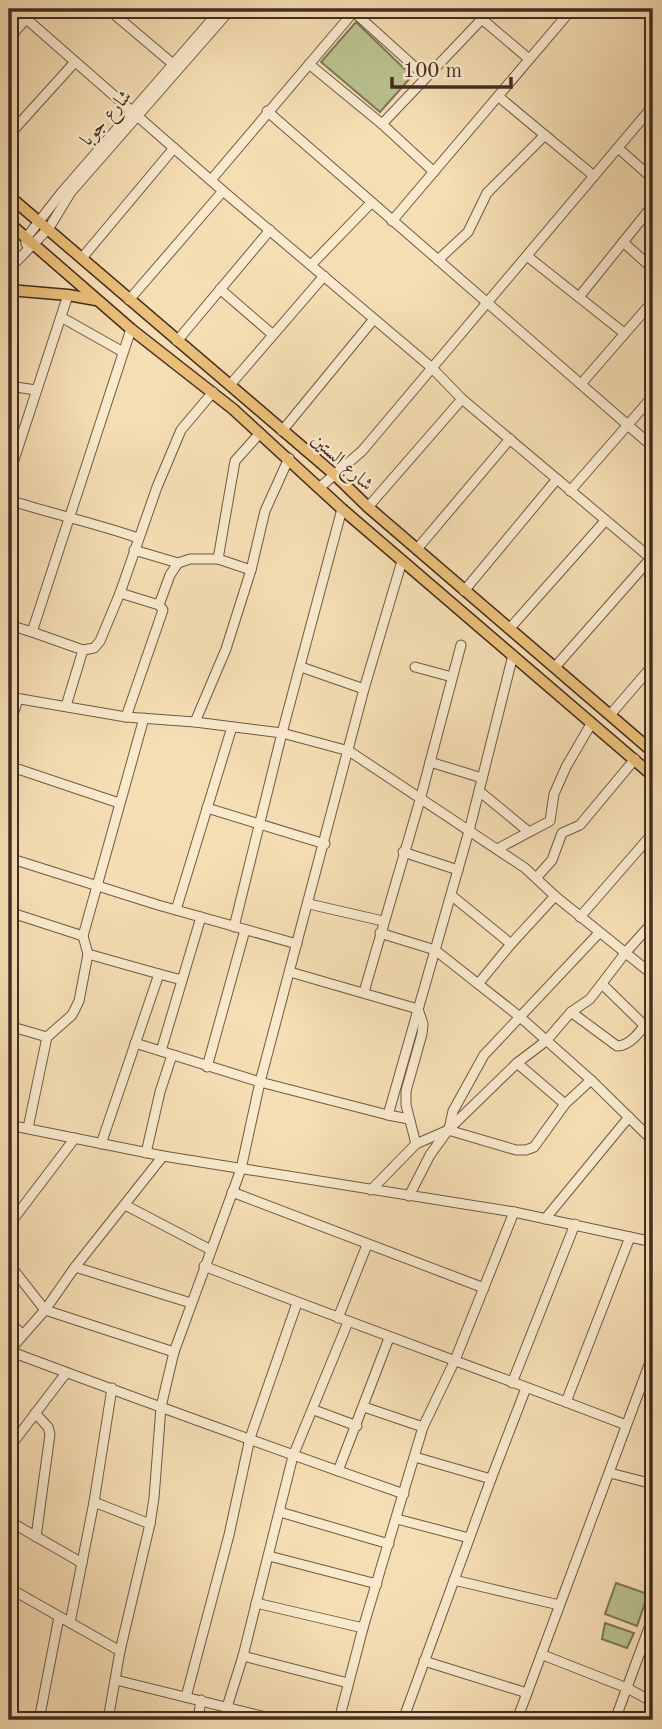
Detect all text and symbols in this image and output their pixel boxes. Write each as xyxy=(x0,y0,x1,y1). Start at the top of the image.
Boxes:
scale bar xyxy=(392,46,512,90)
text: 100 m xyxy=(403,61,462,82)
street label: شارع جوبا xyxy=(78,87,139,153)
street label: شارع الستين xyxy=(304,430,376,498)

